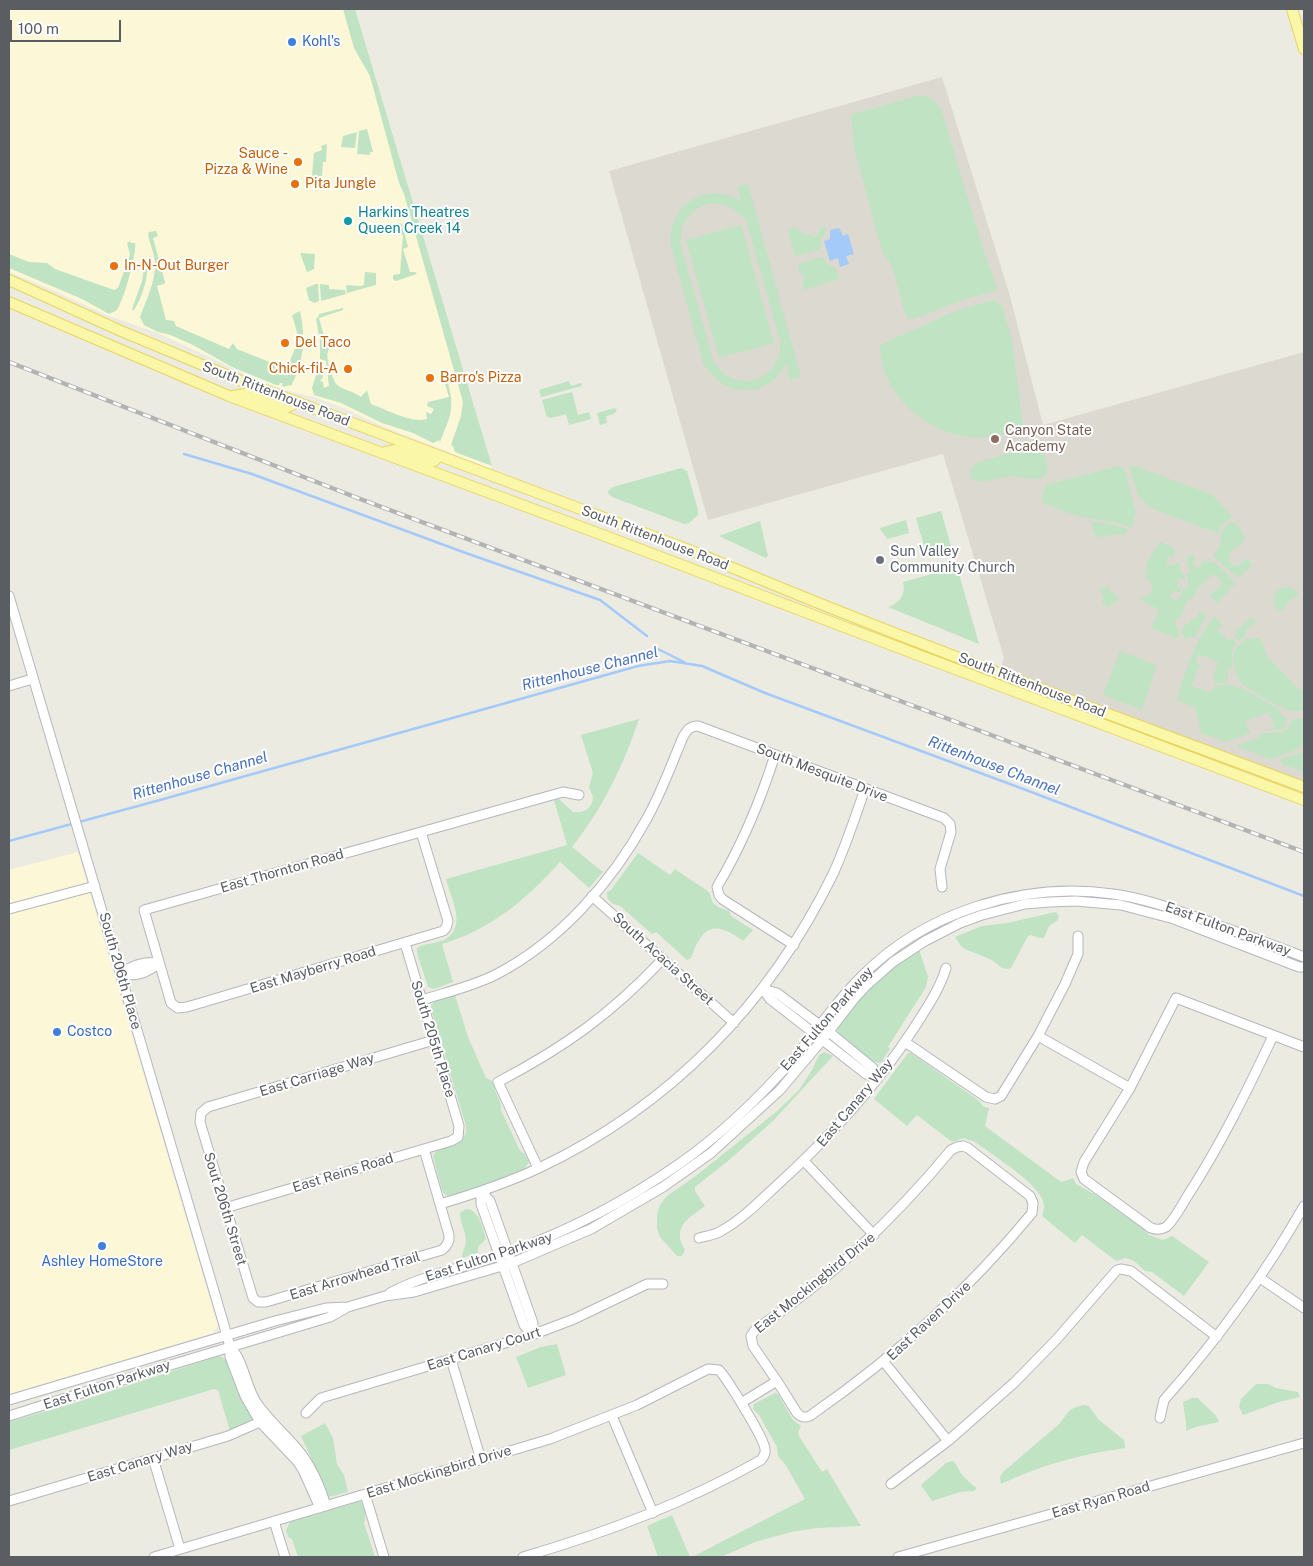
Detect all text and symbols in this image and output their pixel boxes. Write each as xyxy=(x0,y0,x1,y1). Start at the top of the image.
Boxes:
scale bar xyxy=(12,10,124,42)
text: 100 m xyxy=(18,20,59,37)
place label: Kohl's xyxy=(302,34,340,50)
marker: Kohl's xyxy=(286,36,298,48)
place label: Sauce - Pizza & Wine xyxy=(205,146,288,178)
marker: Sauce - Pizza & Wine xyxy=(292,156,304,168)
place label: Pita Jungle xyxy=(305,176,376,192)
marker: Pita Jungle xyxy=(289,178,301,190)
place label: Harkins Theatres Queen Creek 14 xyxy=(358,205,469,238)
marker: Harkins Theatres Queen Creek 14 xyxy=(342,215,354,227)
place label: In-N-Out Burger xyxy=(124,258,229,274)
marker: In-N-Out Burger xyxy=(108,260,120,272)
place label: Del Taco xyxy=(295,335,351,351)
marker: Del Taco xyxy=(279,337,291,349)
street label: South Rittenhouse Road xyxy=(200,358,352,430)
place label: Chick-fil-A xyxy=(269,361,338,377)
marker: Chick-fil-A xyxy=(342,363,354,375)
place label: Barro's Pizza xyxy=(440,370,522,386)
marker: Barro's Pizza xyxy=(424,372,436,384)
place label: Canyon State Academy xyxy=(1005,423,1092,456)
marker: Canyon State Academy xyxy=(989,433,1001,445)
street label: South Rittenhouse Road xyxy=(579,502,731,574)
place label: Sun Valley Community Church xyxy=(890,544,1015,576)
marker: Sun Valley Community Church xyxy=(874,554,886,566)
water label: Rittenhouse Channel xyxy=(520,643,660,695)
street label: South Rittenhouse Road xyxy=(956,649,1108,721)
water label: Rittenhouse Channel xyxy=(925,732,1063,800)
street label: South Mesquite Drive xyxy=(754,740,890,806)
water label: Rittenhouse Channel xyxy=(130,748,270,804)
street label: East Thornton Road xyxy=(218,845,346,897)
street label: East Fulton Parkway xyxy=(1163,898,1293,960)
street label: South Acacia Street xyxy=(609,909,717,1009)
street label: South 206th Place xyxy=(95,910,145,1032)
street label: East Mayberry Road xyxy=(248,943,378,997)
street label: East Fulton Parkway xyxy=(777,963,877,1075)
street label: South 205th Place xyxy=(407,978,459,1100)
place label: Costco xyxy=(67,1024,112,1040)
marker: Costco xyxy=(51,1026,63,1038)
street label: East Carriage Way xyxy=(258,1050,376,1100)
street label: East Canary Way xyxy=(813,1056,897,1150)
street label: Sout 206th Street xyxy=(200,1150,250,1268)
street label: East Reins Road xyxy=(291,1150,395,1196)
street label: East Fulton Parkway xyxy=(423,1229,555,1285)
street label: East Mockingbird Drive xyxy=(751,1229,879,1337)
marker: Ashley HomeStore xyxy=(96,1240,108,1252)
street label: East Arrowhead Trail xyxy=(288,1248,422,1304)
place label: Ashley HomeStore xyxy=(41,1254,163,1270)
street label: East Raven Drive xyxy=(884,1278,974,1364)
street label: East Canary Court xyxy=(425,1324,543,1374)
street label: East Fulton Parkway xyxy=(41,1357,173,1413)
street label: East Canary Way xyxy=(85,1438,195,1486)
street label: East Mockingbird Drive xyxy=(365,1442,513,1502)
street label: East Ryan Road xyxy=(1050,1478,1152,1522)

